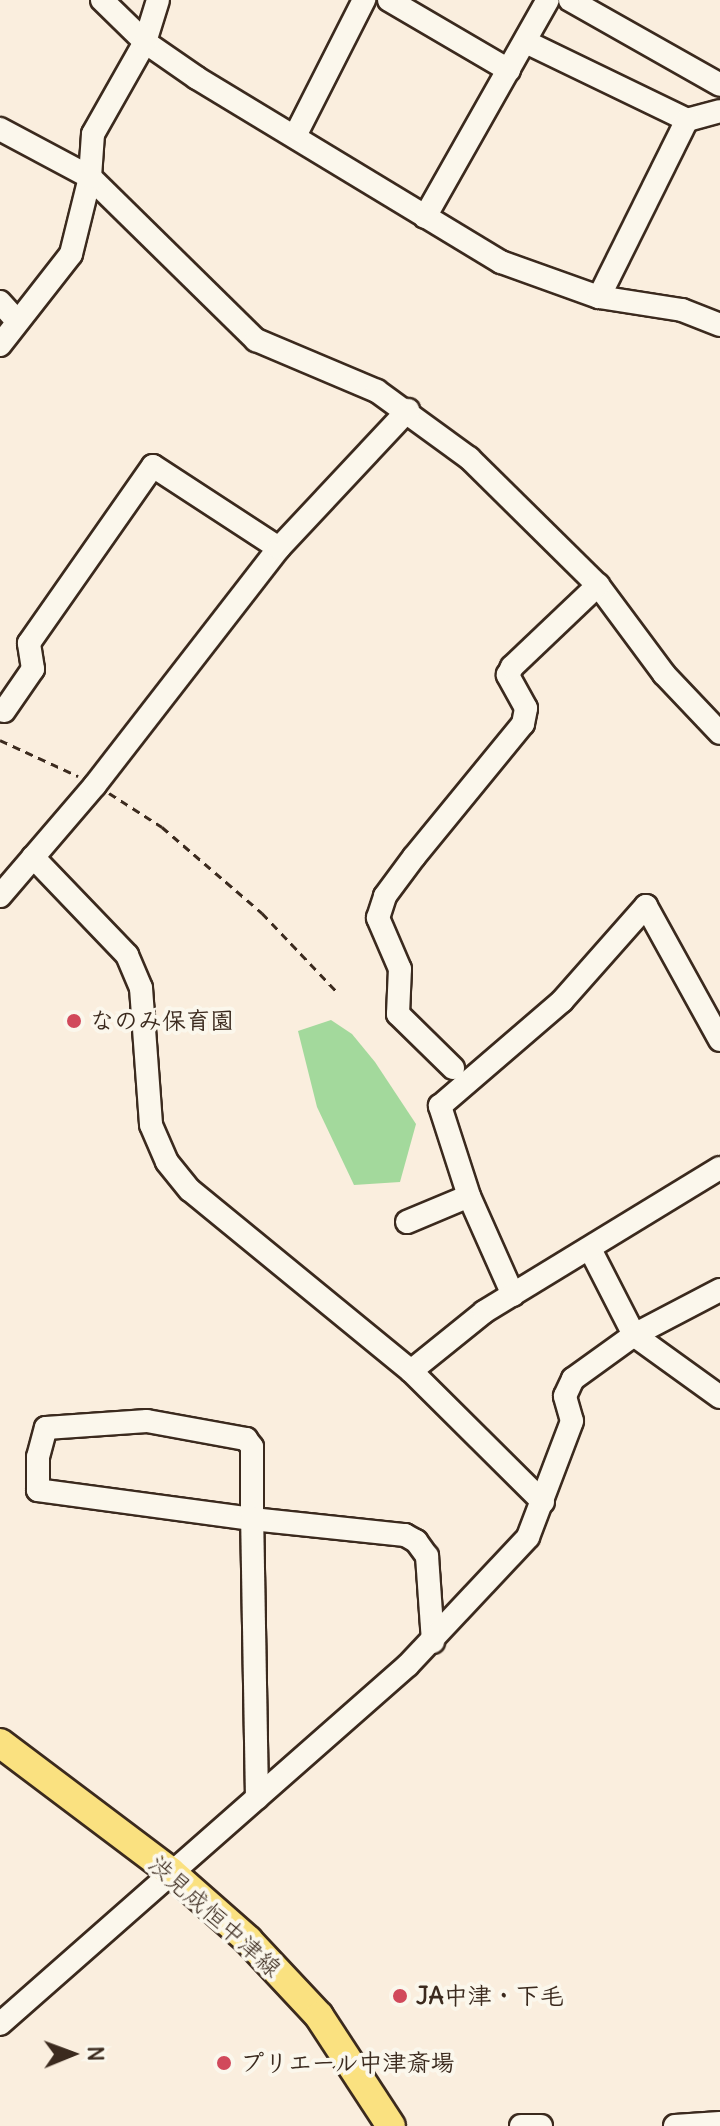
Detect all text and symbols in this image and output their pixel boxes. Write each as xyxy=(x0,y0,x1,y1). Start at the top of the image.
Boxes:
place label: なのみ保育園 xyxy=(90,1007,234,1035)
marker: なのみ保育園 xyxy=(65,1012,83,1030)
street label: 渋見成恒中津線 xyxy=(143,1849,287,1983)
place label: JA中津・下毛 xyxy=(416,1982,564,2010)
marker: JA中津・下毛 xyxy=(391,1987,409,2005)
north arrow xyxy=(32,2014,112,2094)
text: N xyxy=(82,2046,110,2061)
place label: プリエール中津斎場 xyxy=(240,2049,456,2077)
marker: プリエール中津斎場 xyxy=(215,2054,233,2072)

